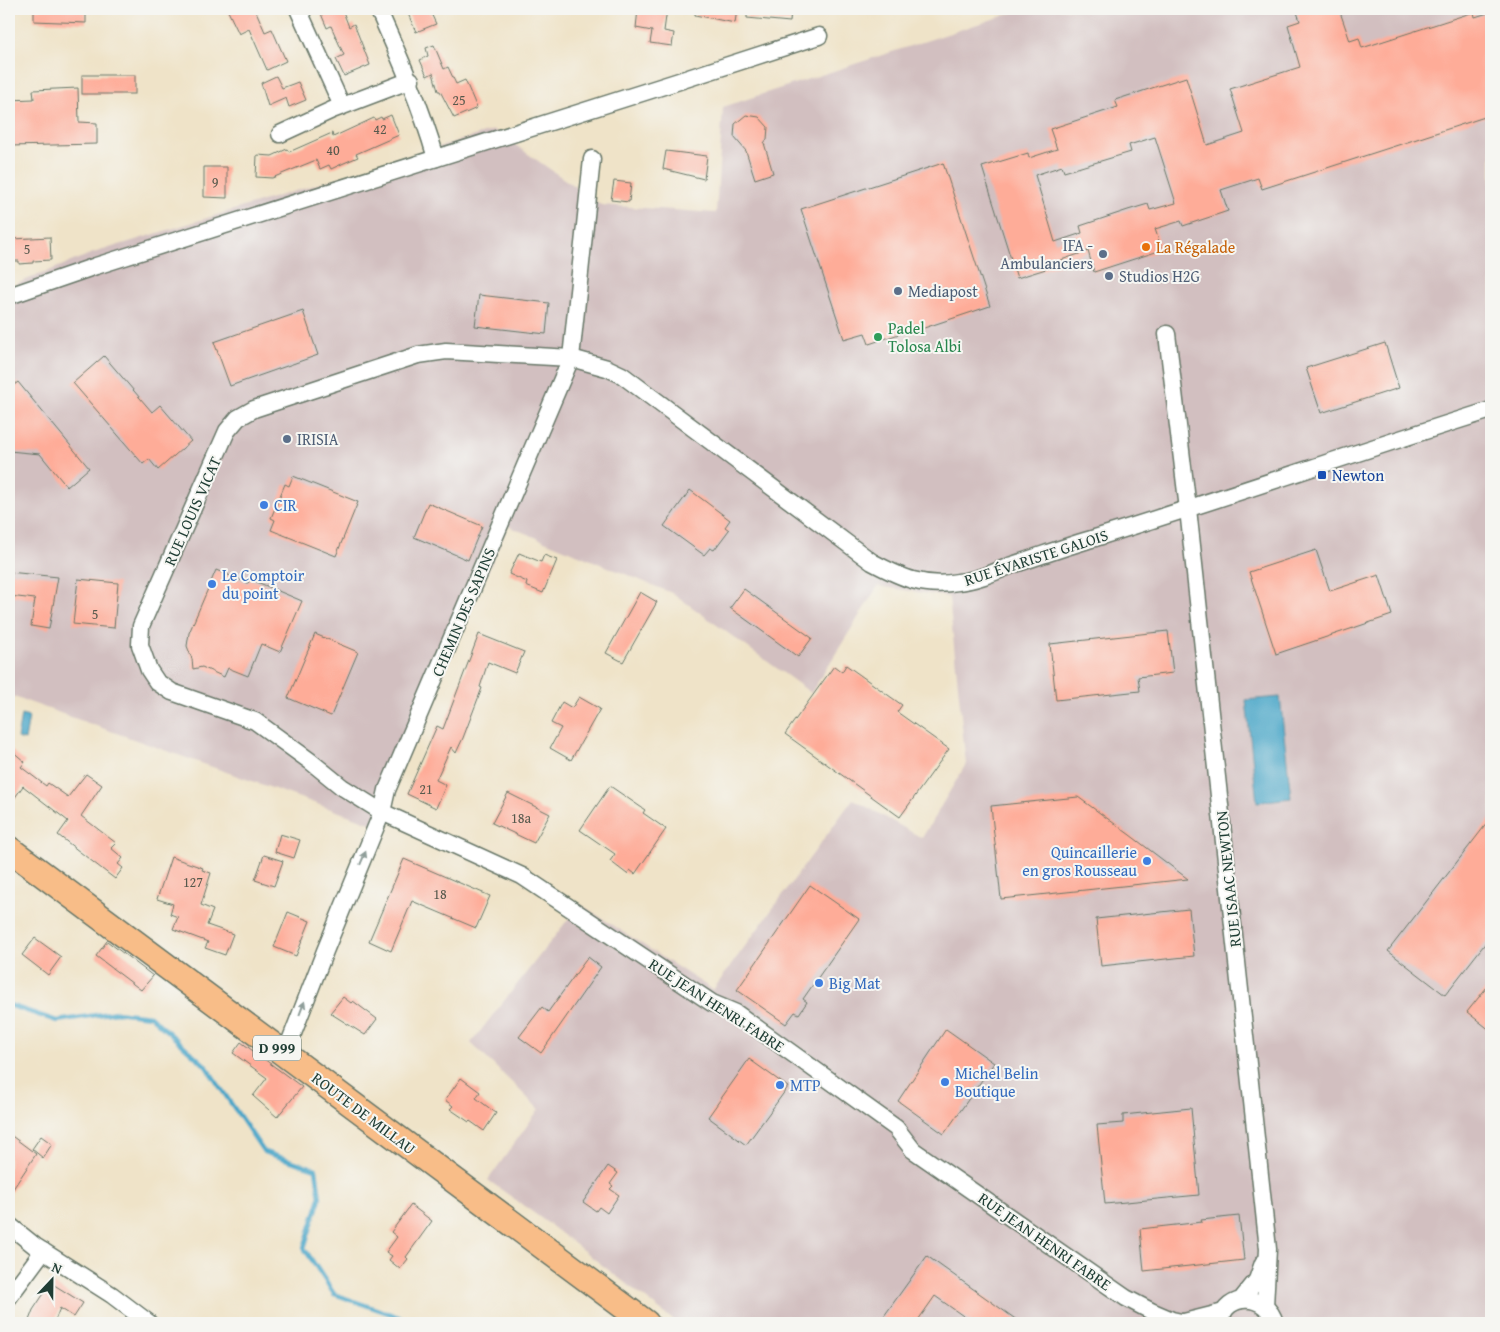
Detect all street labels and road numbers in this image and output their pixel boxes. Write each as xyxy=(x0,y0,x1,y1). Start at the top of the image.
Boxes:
street label: RUE LOUIS VICAT xyxy=(157,453,227,569)
street label: RUE ÉVARISTE GALOIS xyxy=(961,522,1111,592)
street label: CHEMIN DES SAPINS xyxy=(425,544,501,680)
street label: RUE ISAAC NEWTON xyxy=(1209,809,1247,948)
street label: RUE JEAN HENRI FABRE xyxy=(644,952,790,1058)
road number: D 999 xyxy=(253,1036,301,1060)
street label: ROUTE DE MILLAU xyxy=(307,1066,421,1160)
street label: RUE JEAN HENRI FABRE xyxy=(974,1186,1116,1296)

